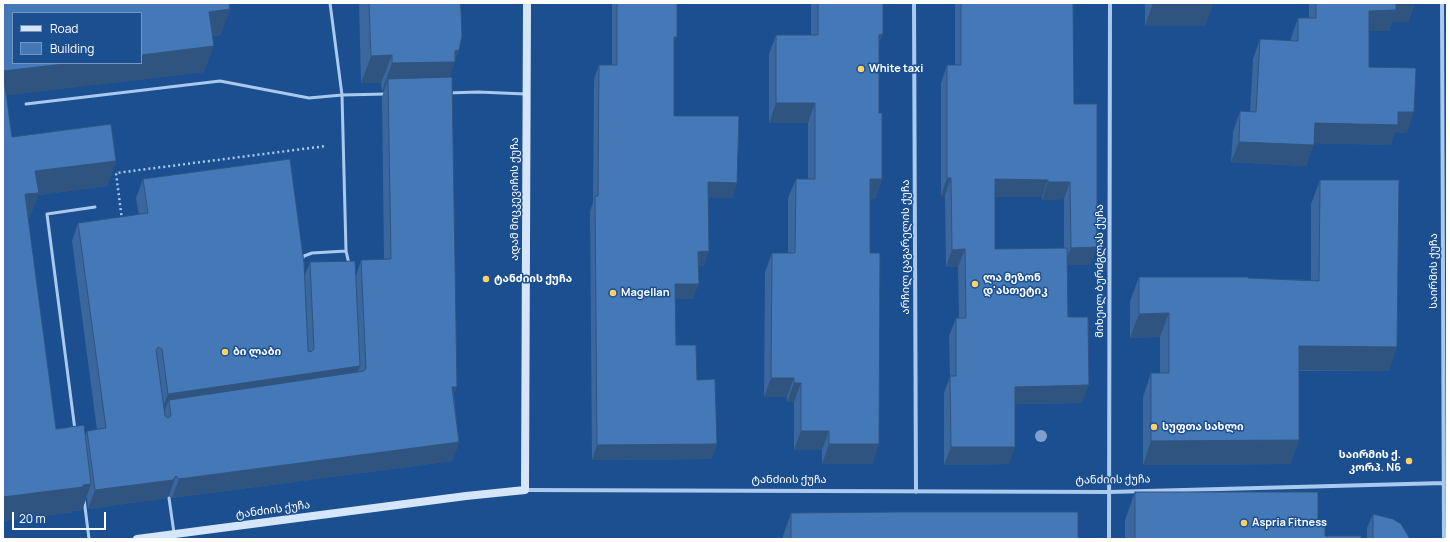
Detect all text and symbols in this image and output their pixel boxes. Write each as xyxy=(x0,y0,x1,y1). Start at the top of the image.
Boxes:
legend xyxy=(12,12,142,64)
text: Road xyxy=(50,20,78,37)
text: Building xyxy=(50,40,94,57)
place label: White taxi xyxy=(869,62,923,76)
marker: White taxi xyxy=(856,64,866,74)
street label: ადამ მიცკევიჩის ქუჩა xyxy=(508,137,522,261)
street label: არჩილ ცაგარელის ქუჩა xyxy=(899,179,913,315)
street label: მიხეილ ბურძგლას ქუჩა xyxy=(1093,204,1107,338)
street label: საირმის ქუჩა xyxy=(1427,233,1441,309)
place label: ლა მეზონ დ'ასთეტიკ xyxy=(983,271,1048,297)
place label: ტანძიის ქუჩა xyxy=(494,272,572,286)
marker: ტანძიის ქუჩა xyxy=(481,274,491,284)
marker: ლა მეზონ დ'ასთეტიკ xyxy=(970,279,980,289)
place label: Magellan xyxy=(621,286,670,300)
marker: Magellan xyxy=(608,288,618,298)
place label: ბი ლაბი xyxy=(233,345,281,359)
marker: ბი ლაბი xyxy=(220,347,230,357)
place label: სუფთა სახლი xyxy=(1162,420,1244,434)
marker: სუფთა სახლი xyxy=(1149,422,1159,432)
place label: საირმის ქ. კორპ. N6 xyxy=(1339,448,1401,474)
marker: საირმის ქ. კორპ. N6 xyxy=(1404,456,1414,466)
street label: ტანძიის ქუჩა xyxy=(752,473,826,487)
street label: ტანძიის ქუჩა xyxy=(1075,473,1151,487)
street label: ტანძიის ქუჩა xyxy=(235,498,311,522)
scale bar xyxy=(14,504,108,530)
text: 20 m xyxy=(19,510,46,527)
place label: Aspria Fitness xyxy=(1252,516,1327,530)
marker: Aspria Fitness xyxy=(1239,518,1249,528)

